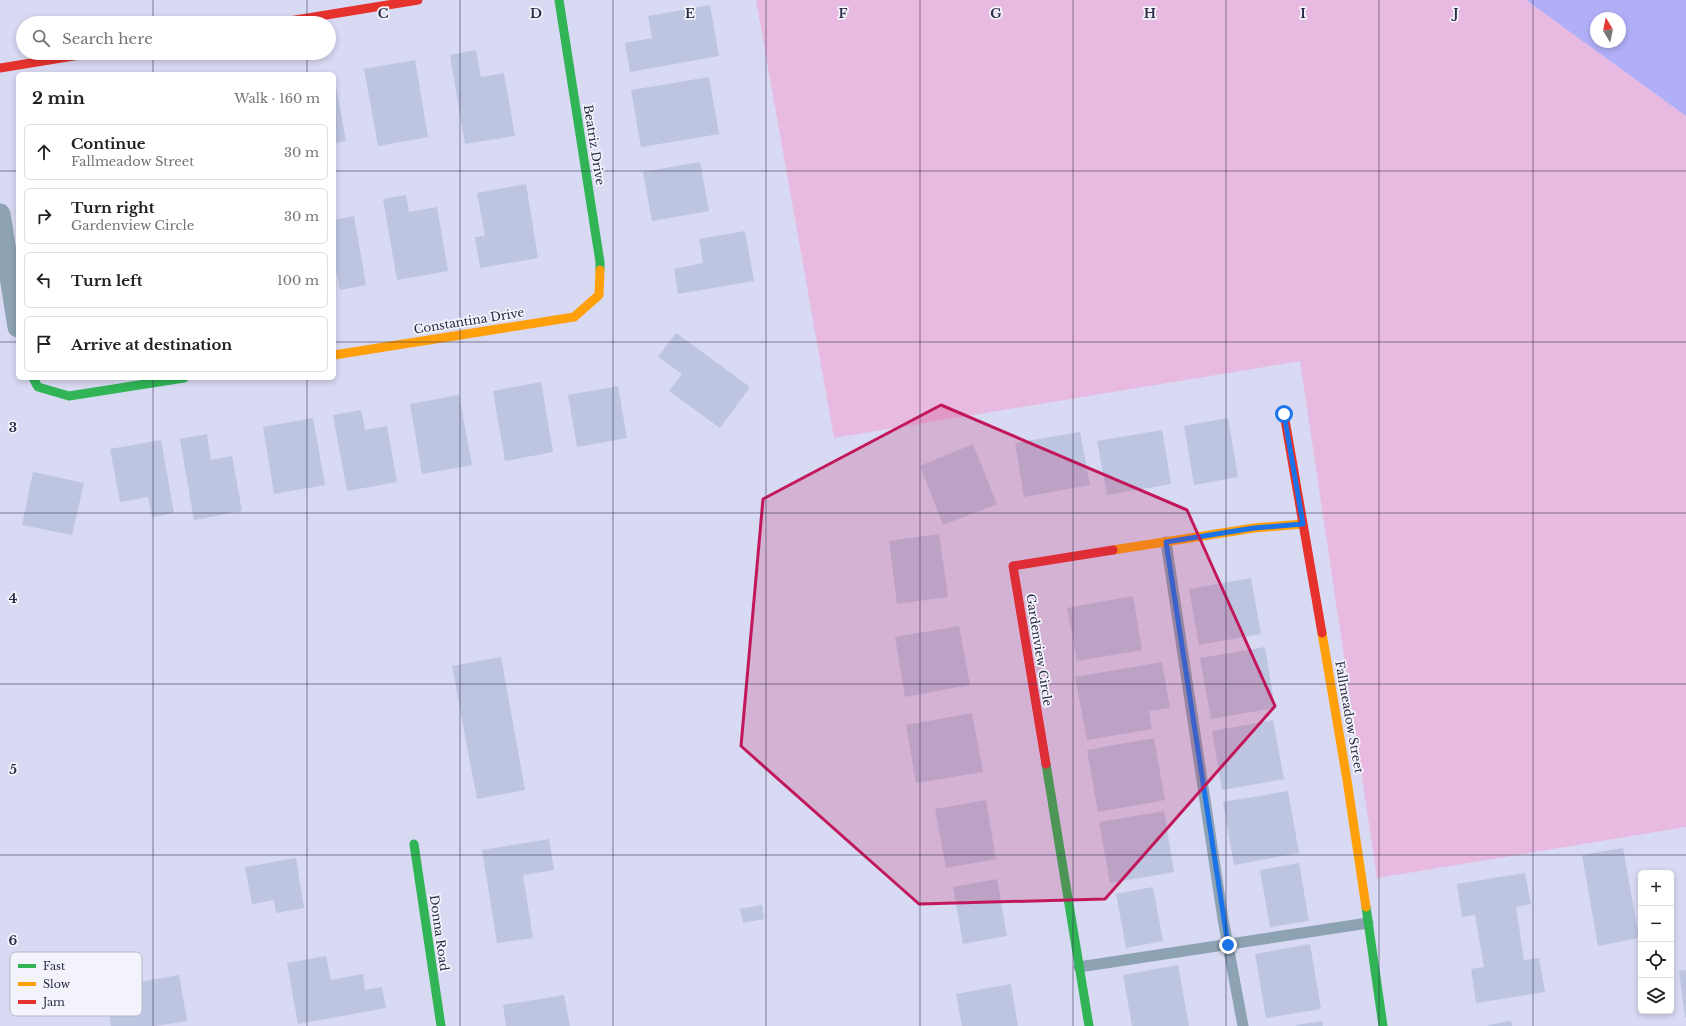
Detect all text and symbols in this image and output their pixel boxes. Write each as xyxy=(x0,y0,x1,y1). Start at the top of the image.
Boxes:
text: C xyxy=(378,5,389,22)
text: D xyxy=(530,5,542,22)
text: E xyxy=(685,5,695,22)
text: F xyxy=(839,5,848,22)
text: G xyxy=(990,5,1002,22)
text: H xyxy=(1144,5,1156,22)
text: I xyxy=(1300,5,1306,22)
text: J xyxy=(1450,5,1459,22)
north arrow xyxy=(1590,12,1626,48)
search box xyxy=(16,16,336,60)
icon: search xyxy=(30,27,52,49)
text: Search here xyxy=(62,29,153,48)
text: 2 min xyxy=(32,88,85,109)
text: Walk · 160 m xyxy=(234,90,320,107)
street label: Beatriz Drive xyxy=(581,103,608,186)
text: Continue xyxy=(71,134,146,153)
icon: ahead xyxy=(33,141,55,163)
text: 30 m xyxy=(284,144,319,161)
text: Fallmeadow Street xyxy=(71,153,194,170)
text: Turn right xyxy=(71,198,154,217)
icon: right xyxy=(33,205,55,227)
text: 30 m xyxy=(284,208,319,225)
text: Gardenview Circle xyxy=(71,217,194,234)
icon: left xyxy=(33,269,55,291)
text: Turn left xyxy=(71,271,142,290)
text: 100 m xyxy=(277,272,319,289)
street label: Constantina Drive xyxy=(413,304,525,337)
icon: arrive xyxy=(33,333,55,355)
text: Arrive at destination xyxy=(71,335,232,354)
route start xyxy=(1275,405,1293,423)
text: 3 xyxy=(9,419,17,436)
text: 4 xyxy=(9,590,18,607)
street label: Gardenview Circle xyxy=(1023,593,1056,707)
street label: Fallmeadow Street xyxy=(1332,660,1367,775)
text: 5 xyxy=(9,761,17,778)
map controls xyxy=(1638,870,1674,1014)
button: + xyxy=(1638,870,1674,906)
street label: Donna Road xyxy=(427,894,452,972)
button: − xyxy=(1638,906,1674,942)
text: 6 xyxy=(9,932,18,949)
route end xyxy=(1219,936,1237,954)
button: locate xyxy=(1638,942,1674,978)
legend xyxy=(10,952,142,1016)
text: Fast xyxy=(43,959,66,973)
text: Slow xyxy=(43,977,71,991)
button: layers xyxy=(1638,978,1674,1014)
text: Jam xyxy=(41,995,65,1009)

